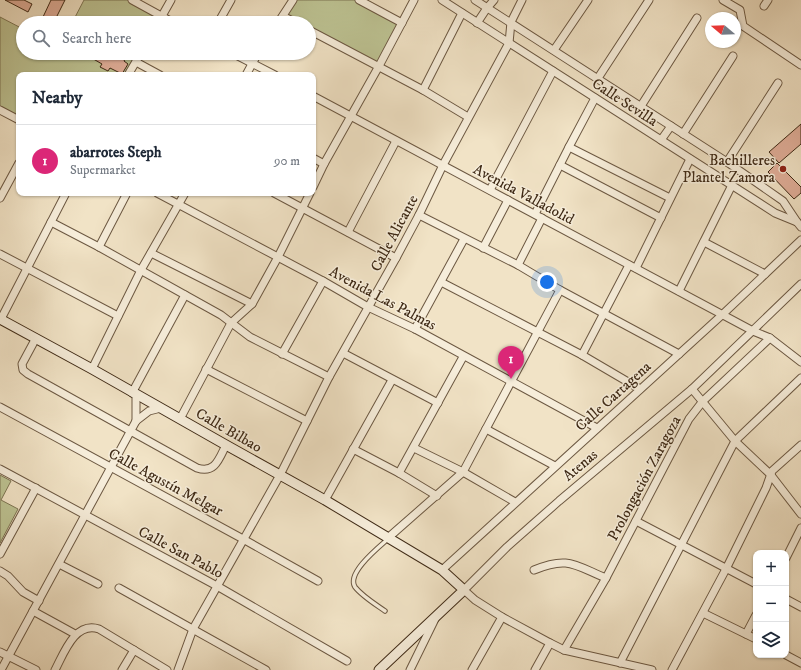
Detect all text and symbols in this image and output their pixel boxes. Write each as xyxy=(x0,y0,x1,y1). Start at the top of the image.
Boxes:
north arrow xyxy=(705,12,741,48)
search box xyxy=(16,16,316,60)
icon: search xyxy=(30,27,52,49)
text: Search here xyxy=(62,29,131,48)
street label: Calle Sevilla xyxy=(588,74,662,131)
text: Nearby xyxy=(32,87,82,109)
text: abarrotes Steph xyxy=(70,143,162,162)
place label: Bachilleres Plantel Zamora xyxy=(683,151,776,187)
text: 1 xyxy=(43,153,47,169)
text: 90 m xyxy=(274,153,300,169)
street label: Avenida Valladolid xyxy=(470,160,578,229)
text: Supermarket xyxy=(70,162,136,178)
marker: Bachilleres Plantel Zamora xyxy=(778,164,788,174)
street label: Calle Alicante xyxy=(366,192,423,275)
street label: Avenida Las Palmas xyxy=(326,262,440,335)
your location xyxy=(537,272,557,292)
pin: 1 xyxy=(498,346,524,379)
street label: Calle Cartagena xyxy=(571,357,656,435)
street label: Calle Bilbao xyxy=(192,404,265,457)
street label: Prolongación Zaragoza xyxy=(603,412,686,544)
street label: Calle Agustín Melgar xyxy=(105,444,227,521)
street label: Atenas xyxy=(559,445,602,485)
street label: Calle San Pablo xyxy=(135,522,227,583)
map controls xyxy=(753,550,789,658)
button: + xyxy=(753,550,789,586)
button: − xyxy=(753,586,789,622)
button: layers xyxy=(753,622,789,658)

